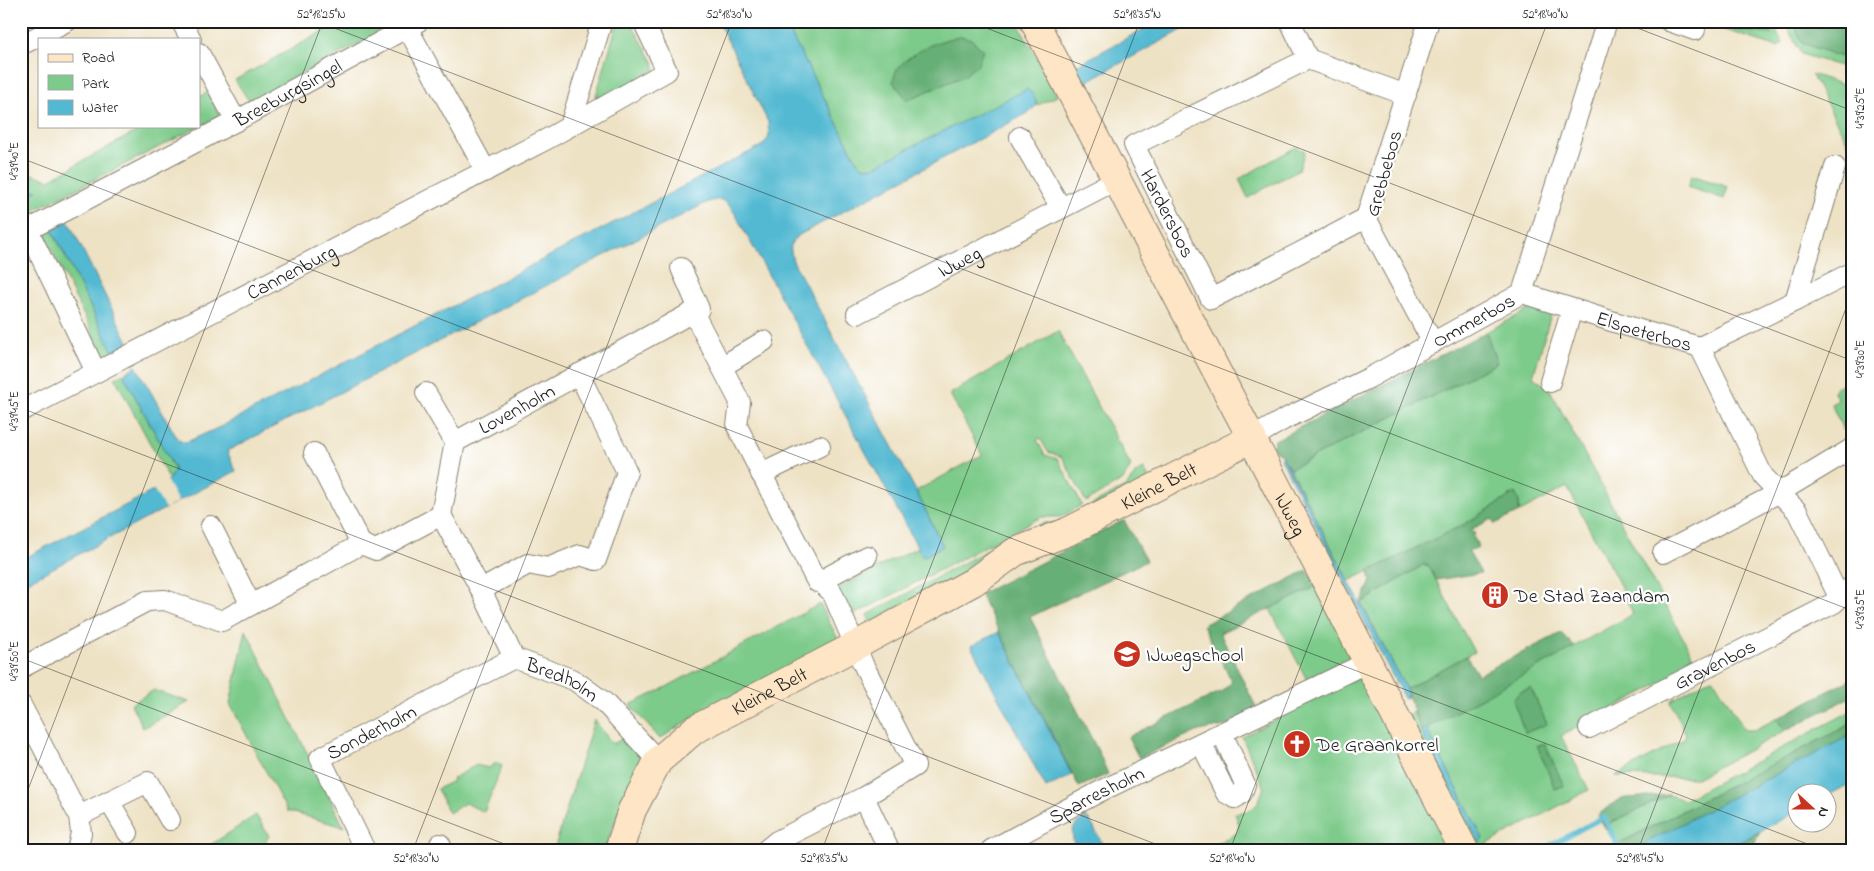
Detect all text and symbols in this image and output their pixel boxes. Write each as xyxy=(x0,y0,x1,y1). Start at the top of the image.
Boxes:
text: 52°18'25"N xyxy=(296,6,346,24)
text: 52°18'30"N xyxy=(706,6,752,24)
text: 52°18'35"N xyxy=(1113,6,1161,24)
text: 52°18'40"N xyxy=(1522,6,1568,24)
legend xyxy=(38,38,200,128)
text: Road xyxy=(82,47,115,69)
street label: Breeburgsingel xyxy=(228,54,348,137)
text: Park xyxy=(82,73,110,95)
text: 4°39'25"E xyxy=(1852,88,1870,128)
text: Water xyxy=(82,97,118,119)
street label: Grebbebos xyxy=(1359,127,1412,220)
text: 4°39'40"E xyxy=(6,142,24,180)
street label: Hardersbos xyxy=(1131,165,1201,264)
street label: Cannenburg xyxy=(242,238,343,309)
street label: IJweg xyxy=(933,240,988,287)
street label: Ommerbos xyxy=(1428,288,1521,357)
street label: Elspeterbos xyxy=(1592,305,1695,361)
text: 4°39'30"E xyxy=(1852,340,1870,378)
street label: Lovenholm xyxy=(474,378,561,443)
text: 4°39'45"E xyxy=(6,391,24,431)
street label: Kleine Belt xyxy=(1117,456,1203,519)
street label: IJweg xyxy=(1265,488,1312,543)
building icon: De Stad Zaandam xyxy=(1480,580,1510,610)
place label: De Stad Zaandam xyxy=(1513,583,1670,612)
text: 4°39'35"E xyxy=(1852,589,1870,629)
street label: Gravenbos xyxy=(1670,633,1761,699)
school or university icon: IJwegschool xyxy=(1112,639,1142,669)
text: 4°39'50"E xyxy=(6,641,24,681)
place label: IJwegschool xyxy=(1146,642,1244,672)
street label: Bredholm xyxy=(520,651,604,710)
street label: Kleine Belt xyxy=(727,661,814,725)
street label: Sonderholm xyxy=(322,699,422,769)
church icon: De Graankorrel xyxy=(1282,729,1312,759)
place label: De Graankorrel xyxy=(1315,732,1439,761)
street label: Sparresholm xyxy=(1044,760,1150,833)
north arrow xyxy=(1786,784,1836,834)
text: N xyxy=(1811,804,1834,820)
text: 52°18'30"N xyxy=(393,850,439,868)
text: 52°18'35"N xyxy=(800,850,848,868)
text: 52°18'40"N xyxy=(1209,850,1255,868)
text: 52°18'45"N xyxy=(1616,850,1664,868)

